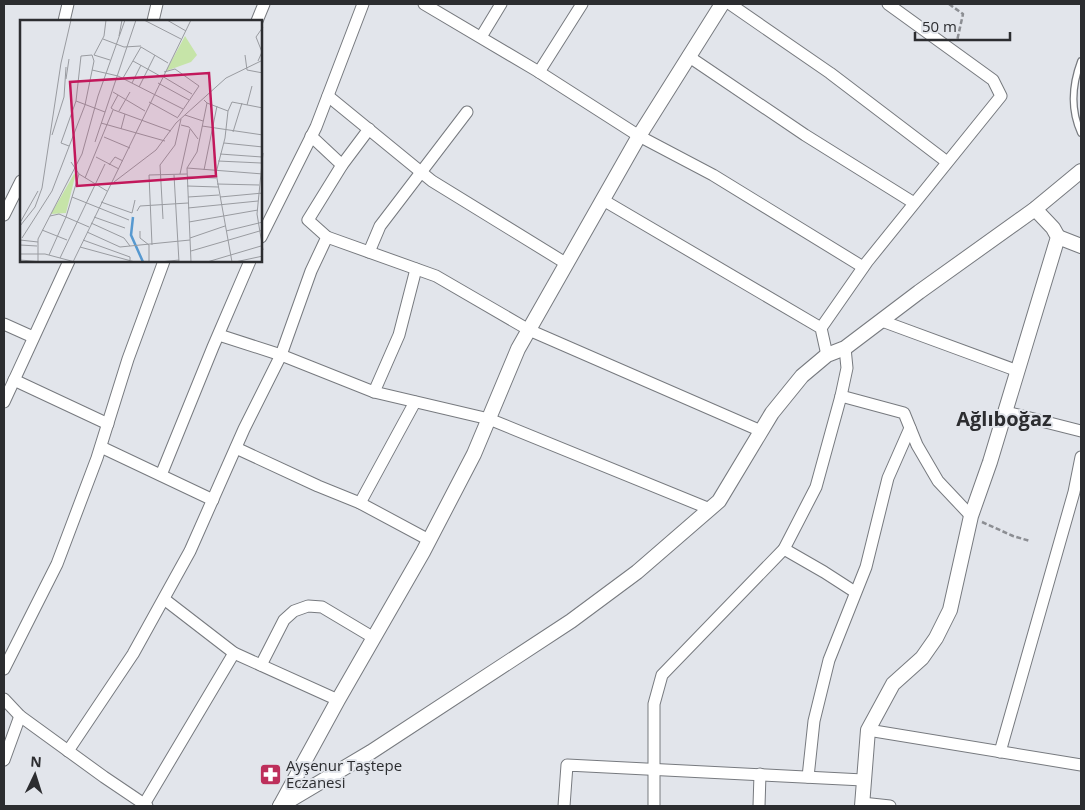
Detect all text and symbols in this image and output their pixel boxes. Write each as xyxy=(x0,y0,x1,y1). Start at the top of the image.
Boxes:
scale bar xyxy=(915,10,1010,42)
text: 50 m xyxy=(922,16,957,36)
inset map xyxy=(20,20,262,262)
district label: Ağlıboğaz xyxy=(956,405,1052,432)
north arrow xyxy=(10,750,60,800)
text: N xyxy=(30,752,42,771)
place label: Ayşenur Taştepe Eczanesi xyxy=(286,755,402,792)
pharmacy icon: Ayşenur Taştepe Eczanesi xyxy=(258,763,282,787)

